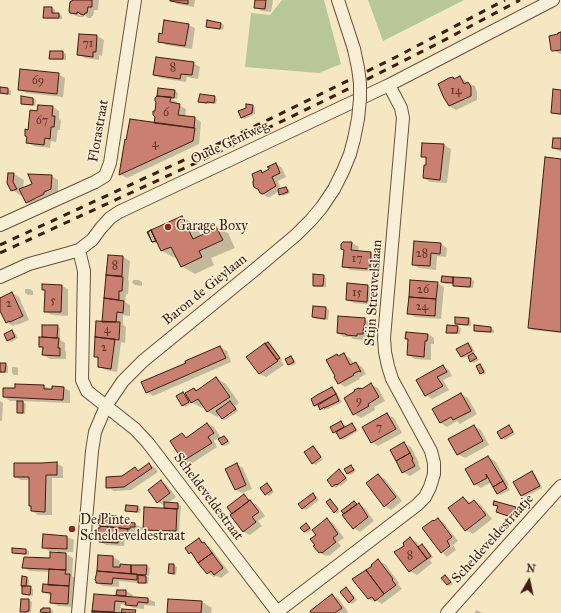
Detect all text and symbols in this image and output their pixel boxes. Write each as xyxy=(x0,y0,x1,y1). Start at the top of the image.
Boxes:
house number: 71 xyxy=(82,37,94,51)
house number: 8 xyxy=(170,61,176,75)
house number: 69 xyxy=(32,74,44,88)
house number: 14 xyxy=(450,84,462,98)
street label: Florastraat xyxy=(85,98,113,164)
house number: 6 xyxy=(163,106,169,120)
house number: 67 xyxy=(36,114,48,128)
street label: Oude Gentweg xyxy=(188,118,272,168)
house number: 4 xyxy=(152,137,158,151)
place label: Garage Boxy xyxy=(176,219,248,235)
marker: Garage Boxy xyxy=(163,222,173,232)
street label: Stijn Streuvelslaan xyxy=(362,239,386,347)
house number: 28 xyxy=(416,247,428,261)
street label: Baron de Gieylaan xyxy=(160,251,250,329)
house number: 17 xyxy=(351,252,363,266)
house number: 8 xyxy=(112,259,118,273)
house number: 26 xyxy=(417,283,429,297)
house number: 15 xyxy=(352,286,362,300)
house number: 5 xyxy=(50,294,56,308)
house number: 2 xyxy=(6,297,12,311)
house number: 24 xyxy=(416,300,428,314)
house number: 4 xyxy=(104,323,110,337)
house number: 2 xyxy=(101,341,107,355)
house number: 9 xyxy=(356,394,362,408)
house number: 7 xyxy=(376,421,382,435)
street label: Scheldeveldestraat xyxy=(170,450,246,544)
street label: Scheldeveldestraatje xyxy=(448,491,538,587)
place label: De Pinte Scheldeveldestraat xyxy=(80,513,185,546)
marker: De Pinte Scheldeveldestraat xyxy=(67,524,77,534)
house number: 8 xyxy=(407,549,413,563)
north arrow xyxy=(509,561,549,601)
text: N xyxy=(525,562,537,576)

